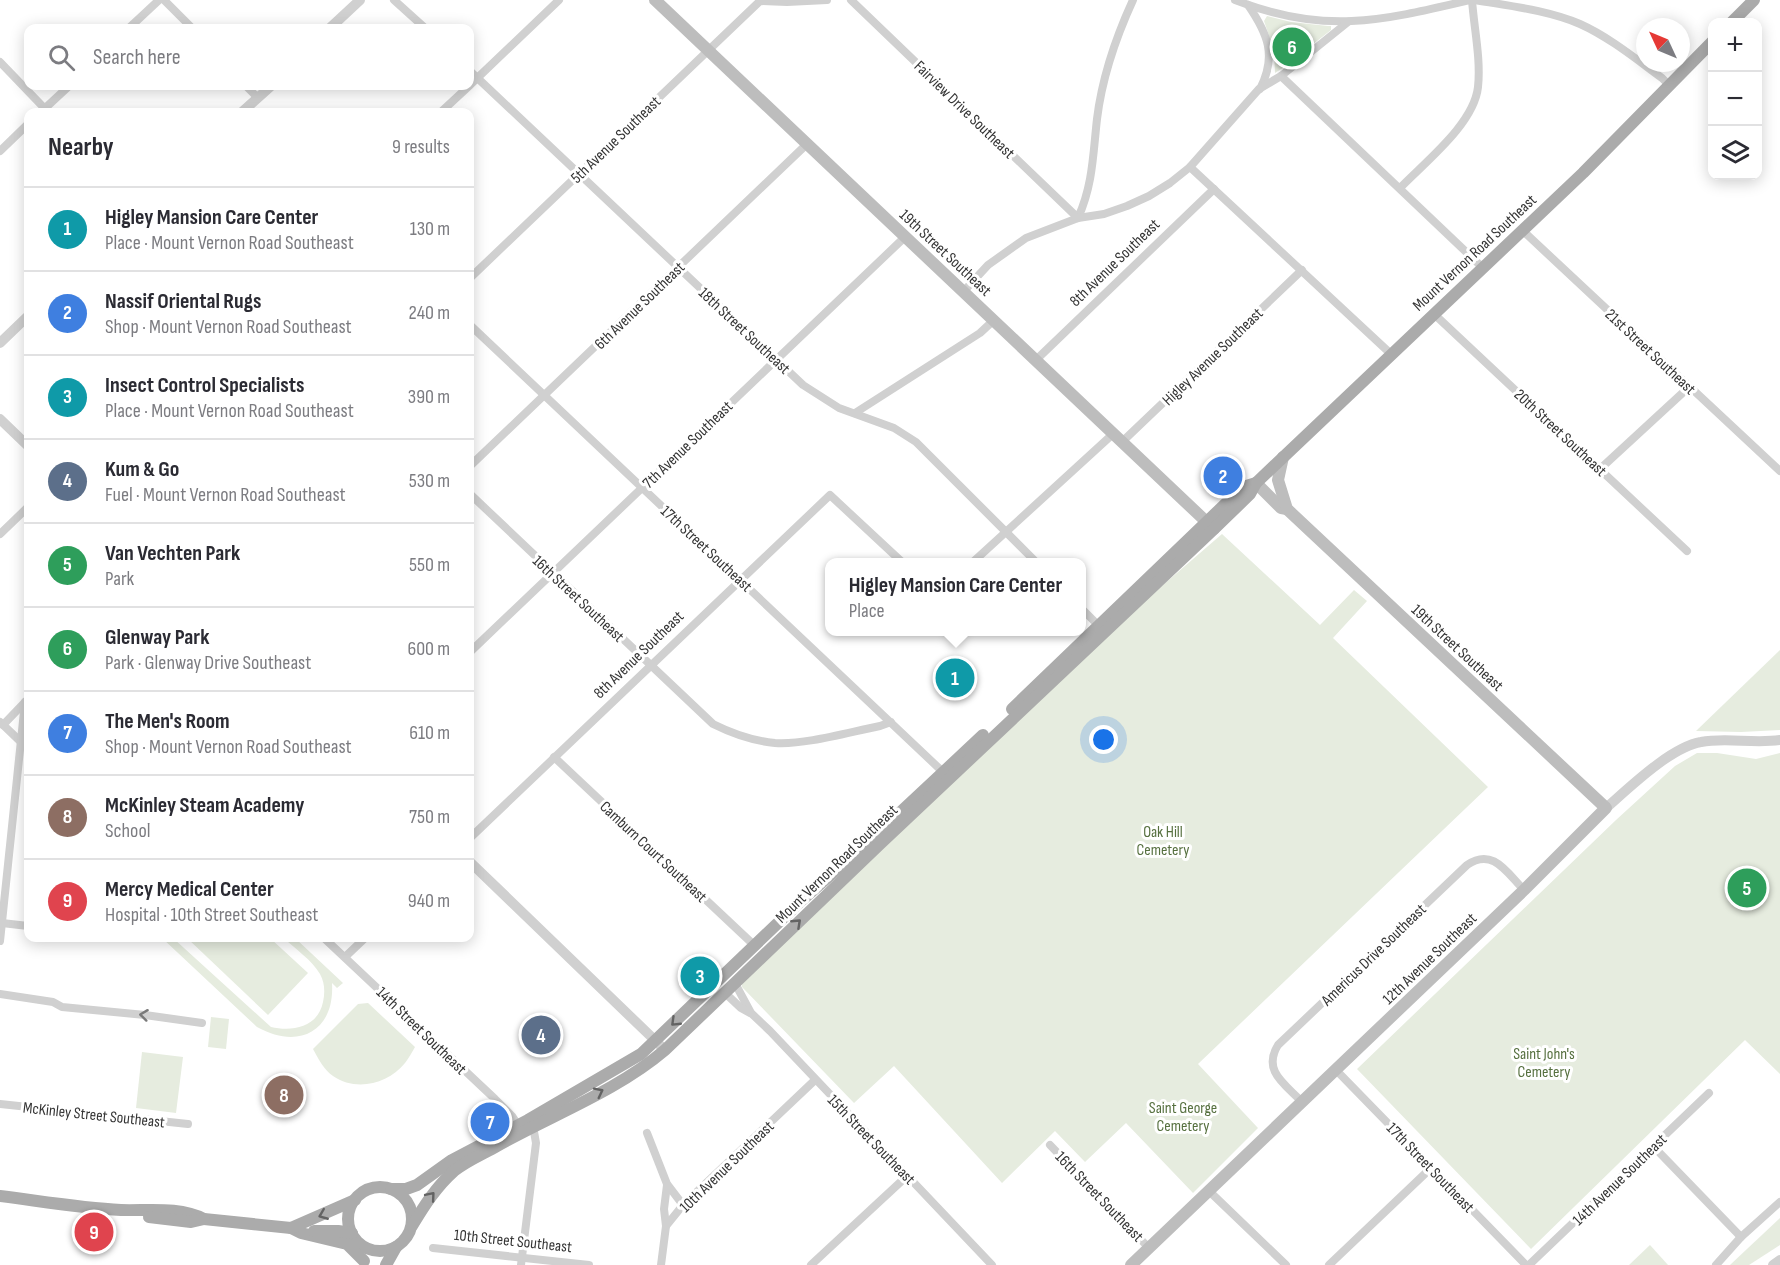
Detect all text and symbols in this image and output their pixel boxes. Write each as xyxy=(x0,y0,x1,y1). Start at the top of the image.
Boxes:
north arrow xyxy=(1636,18,1690,72)
map controls xyxy=(1708,18,1762,180)
button: + xyxy=(1708,18,1762,72)
search box xyxy=(24,24,474,90)
pin: 6 xyxy=(1272,24,1312,70)
icon: search xyxy=(45,41,78,74)
text: Search here xyxy=(93,44,180,71)
street label: Fairview Drive Southeast xyxy=(910,57,1018,163)
button: − xyxy=(1708,72,1762,126)
street label: 5th Avenue Southeast xyxy=(567,92,665,188)
button: layers xyxy=(1708,126,1762,180)
text: Nearby xyxy=(48,132,114,163)
text: 9 results xyxy=(392,135,450,159)
street label: Mount Vernon Road Southeast xyxy=(1409,191,1541,315)
text: Higley Mansion Care Center xyxy=(105,204,318,231)
street label: 19th Street Southeast xyxy=(895,206,995,301)
street label: 8th Avenue Southeast xyxy=(1066,215,1164,311)
text: 1 xyxy=(64,217,71,241)
text: 130 m xyxy=(410,217,450,241)
text: Place · Mount Vernon Road Southeast xyxy=(105,231,354,255)
street label: 6th Avenue Southeast xyxy=(591,258,689,354)
street label: 18th Street Southeast xyxy=(694,284,794,378)
text: Nassif Oriental Rugs xyxy=(105,288,261,315)
text: 2 xyxy=(63,301,72,325)
text: 240 m xyxy=(409,301,450,325)
street label: Higley Avenue Southeast xyxy=(1159,304,1267,410)
street label: 21st Street Southeast xyxy=(1601,305,1699,399)
text: Shop · Mount Vernon Road Southeast xyxy=(105,315,352,339)
text: Insect Control Specialists xyxy=(105,372,304,399)
text: 3 xyxy=(63,385,72,409)
text: 390 m xyxy=(408,385,450,409)
street label: 20th Street Southeast xyxy=(1510,385,1610,481)
street label: 7th Avenue Southeast xyxy=(639,397,737,493)
text: Place · Mount Vernon Road Southeast xyxy=(105,399,354,423)
pin: 2 xyxy=(1204,454,1242,498)
text: Kum & Go xyxy=(105,456,179,483)
text: 4 xyxy=(63,469,72,493)
text: 530 m xyxy=(409,469,450,493)
text: Fuel · Mount Vernon Road Southeast xyxy=(105,483,346,507)
street label: 17th Street Southeast xyxy=(656,502,756,596)
text: Van Vechten Park xyxy=(105,540,240,567)
street label: 16th Street Southeast xyxy=(528,552,628,646)
text: 5 xyxy=(63,553,72,577)
text: 550 m xyxy=(409,553,450,577)
popup xyxy=(825,558,1086,636)
text: Park xyxy=(105,567,134,591)
text: Higley Mansion Care Center xyxy=(849,572,1062,599)
text: Place xyxy=(849,599,885,623)
street label: 19th Street Southeast xyxy=(1407,601,1507,696)
street label: 8th Avenue Southeast xyxy=(590,607,688,703)
text: Glenway Park xyxy=(105,624,209,651)
text: 6 xyxy=(63,637,72,661)
text: 600 m xyxy=(407,637,450,661)
text: Park · Glenway Drive Southeast xyxy=(105,651,311,675)
pin: 1 xyxy=(936,656,974,700)
text: The Men's Room xyxy=(105,708,230,735)
text: 7 xyxy=(63,721,72,745)
text: 610 m xyxy=(409,721,450,745)
your location xyxy=(1089,725,1118,754)
text: Shop · Mount Vernon Road Southeast xyxy=(105,735,352,759)
text: McKinley Steam Academy xyxy=(105,792,304,819)
street label: Camburn Court Southeast xyxy=(595,798,711,907)
street label: Mount Vernon Road Southeast xyxy=(772,801,902,927)
text: 8 xyxy=(63,805,72,829)
text: 750 m xyxy=(409,805,450,829)
text: School xyxy=(105,819,150,843)
park label: Oak Hill Cemetery xyxy=(1137,823,1189,860)
pin: 5 xyxy=(1728,866,1766,910)
text: Mercy Medical Center xyxy=(105,876,274,903)
text: 9 xyxy=(63,889,72,913)
text: 940 m xyxy=(408,889,450,913)
street label: Americus Drive Southeast xyxy=(1317,900,1431,1011)
text: Hospital · 10th Street Southeast xyxy=(105,903,318,927)
street label: 12th Avenue Southeast xyxy=(1379,909,1481,1009)
one-way arrow xyxy=(790,919,801,930)
pin: 3 xyxy=(680,954,720,998)
street label: 14th Street Southeast xyxy=(372,983,470,1079)
one-way arrow xyxy=(139,1009,148,1022)
pin: 4 xyxy=(522,1012,560,1058)
one-way arrow xyxy=(671,1015,681,1026)
park label: Saint John's Cemetery xyxy=(1513,1045,1575,1082)
pin: 8 xyxy=(264,1072,304,1118)
one-way arrow xyxy=(593,1088,604,1099)
street label: 15th Street Southeast xyxy=(823,1091,919,1189)
street label: McKinley Street Southeast xyxy=(22,1099,166,1132)
park label: Saint George Cemetery xyxy=(1149,1099,1217,1136)
pin: 7 xyxy=(470,1100,510,1144)
street label: 10th Avenue Southeast xyxy=(676,1117,778,1217)
street label: 17th Street Southeast xyxy=(1382,1119,1478,1217)
street label: 14th Avenue Southeast xyxy=(1569,1130,1671,1230)
street label: 16th Street Southeast xyxy=(1051,1148,1147,1246)
one-way arrow xyxy=(424,1192,435,1203)
one-way arrow xyxy=(319,1208,330,1220)
pin: 9 xyxy=(74,1210,113,1254)
street label: 10th Street Southeast xyxy=(453,1226,573,1257)

